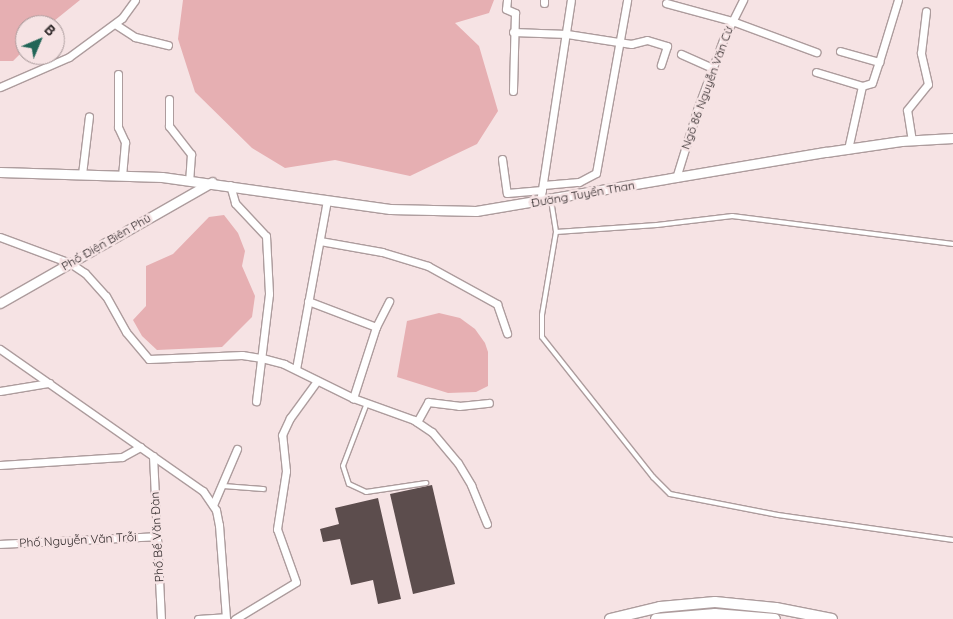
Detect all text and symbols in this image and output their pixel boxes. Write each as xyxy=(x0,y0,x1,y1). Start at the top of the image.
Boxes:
north arrow xyxy=(15,15,65,65)
text: B xyxy=(40,20,60,40)
street label: Ngõ 86 Nguyễn Văn Cừ xyxy=(678,25,736,151)
street label: Đường Tuyển Than xyxy=(530,178,636,210)
street label: Phố Điện Biên Phủ xyxy=(59,211,153,273)
street label: Phố Bế Văn Đàn xyxy=(147,491,167,583)
street label: Phố Nguyễn Văn Trỗi xyxy=(19,530,137,550)

